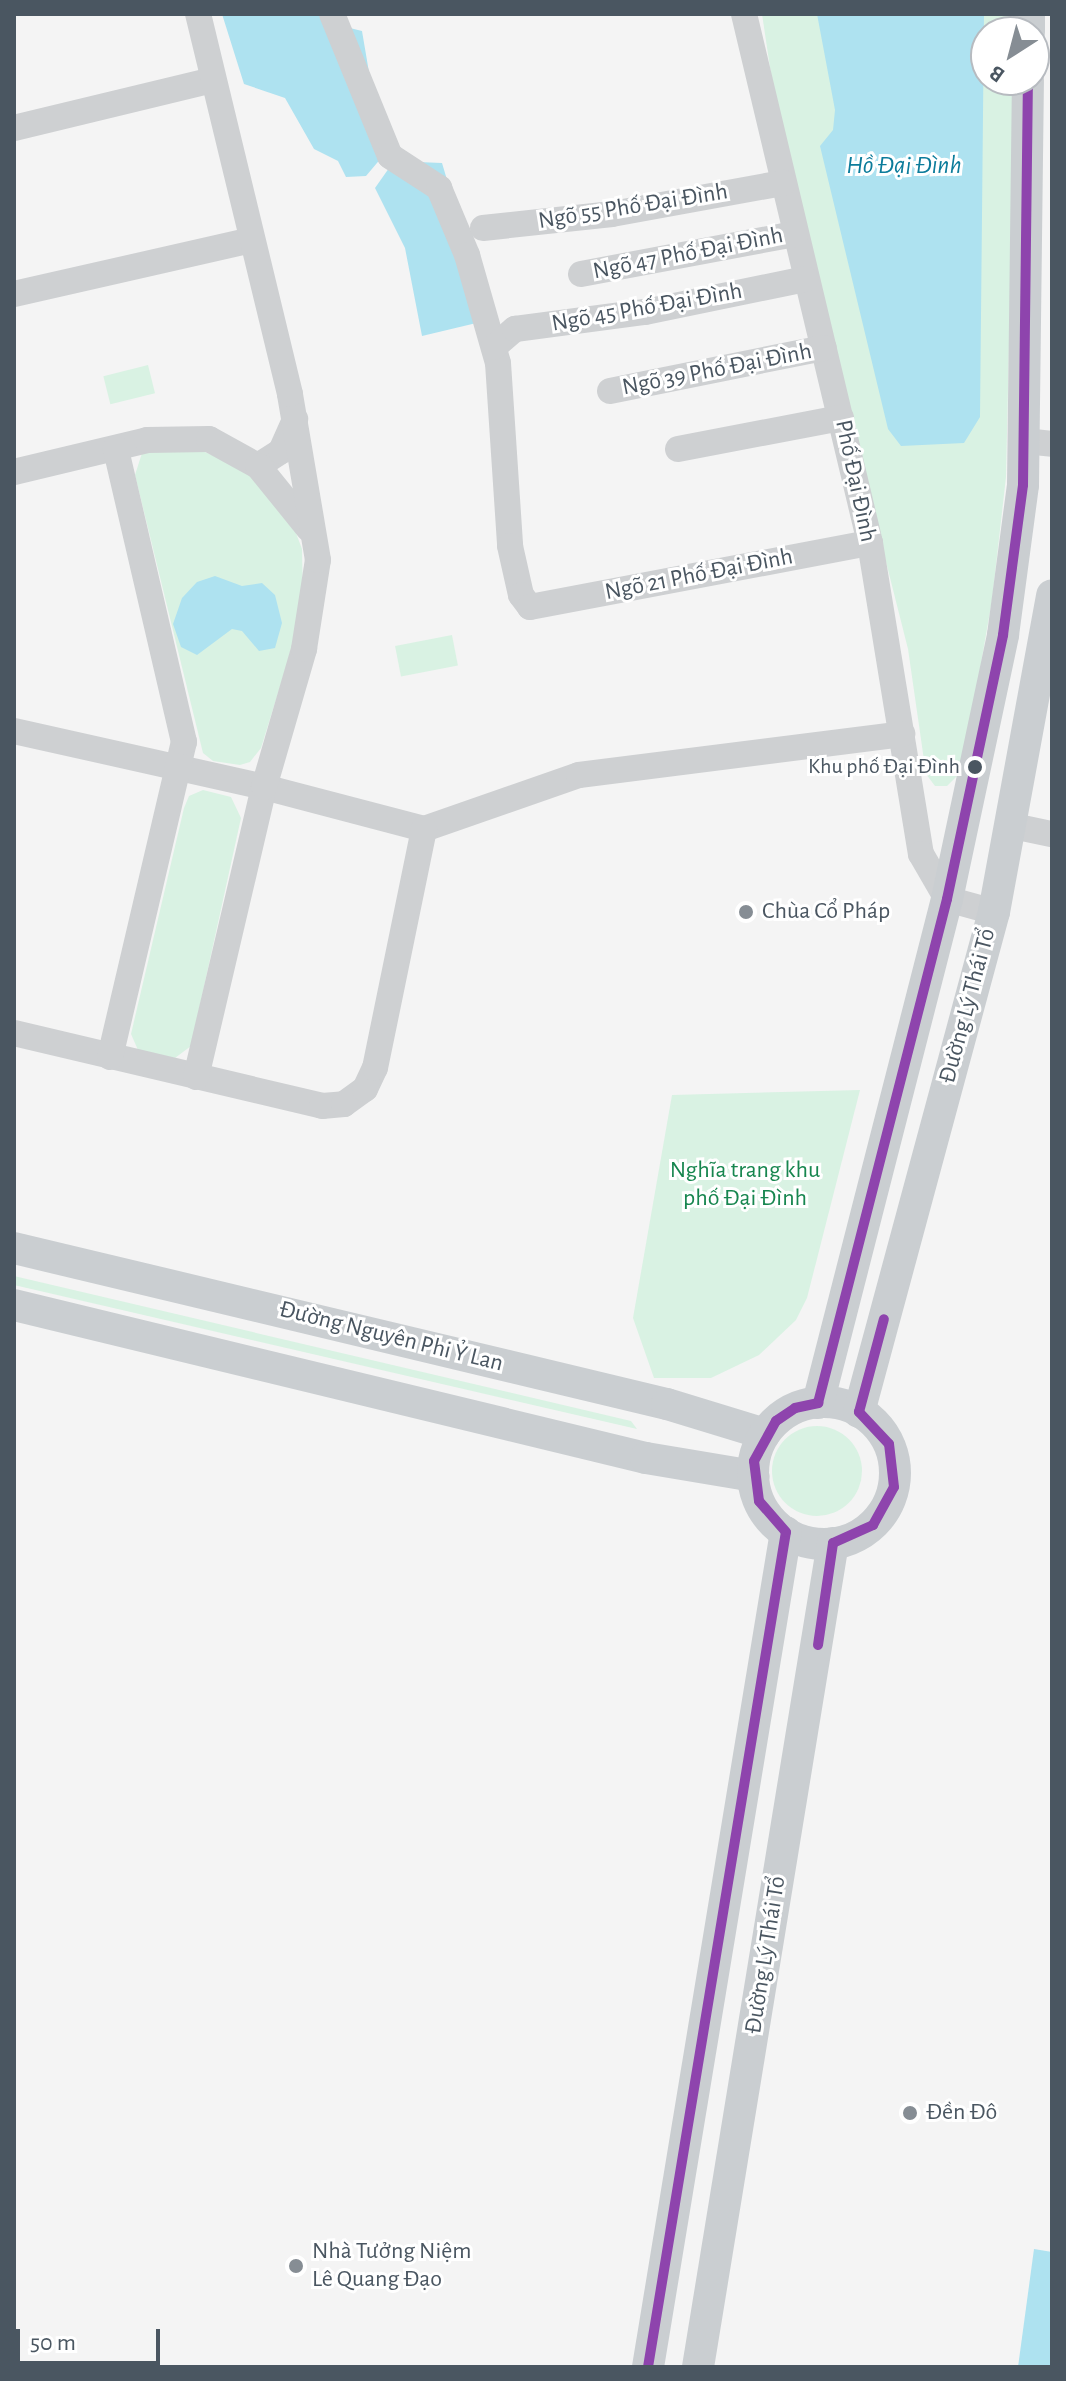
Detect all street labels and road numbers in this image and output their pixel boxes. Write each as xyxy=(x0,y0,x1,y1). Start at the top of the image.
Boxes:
street label: Ngõ 55 Phố Đại Đình xyxy=(536,178,730,236)
street label: Ngõ 47 Phố Đại Đình xyxy=(591,221,785,287)
street label: Ngõ 45 Phố Đại Đình xyxy=(549,277,745,339)
street label: Ngõ 39 Phố Đại Đình xyxy=(620,337,814,403)
street label: Phố Đại Đình xyxy=(828,417,882,545)
street label: Ngõ 21 Phố Đại Đình xyxy=(603,543,795,607)
street label: Đường Lý Thái Tổ xyxy=(933,925,1003,1087)
street label: Đường Nguyên Phi Ỷ Lan xyxy=(276,1295,506,1379)
street label: Đường Lý Thái Tổ xyxy=(739,1874,793,2036)

